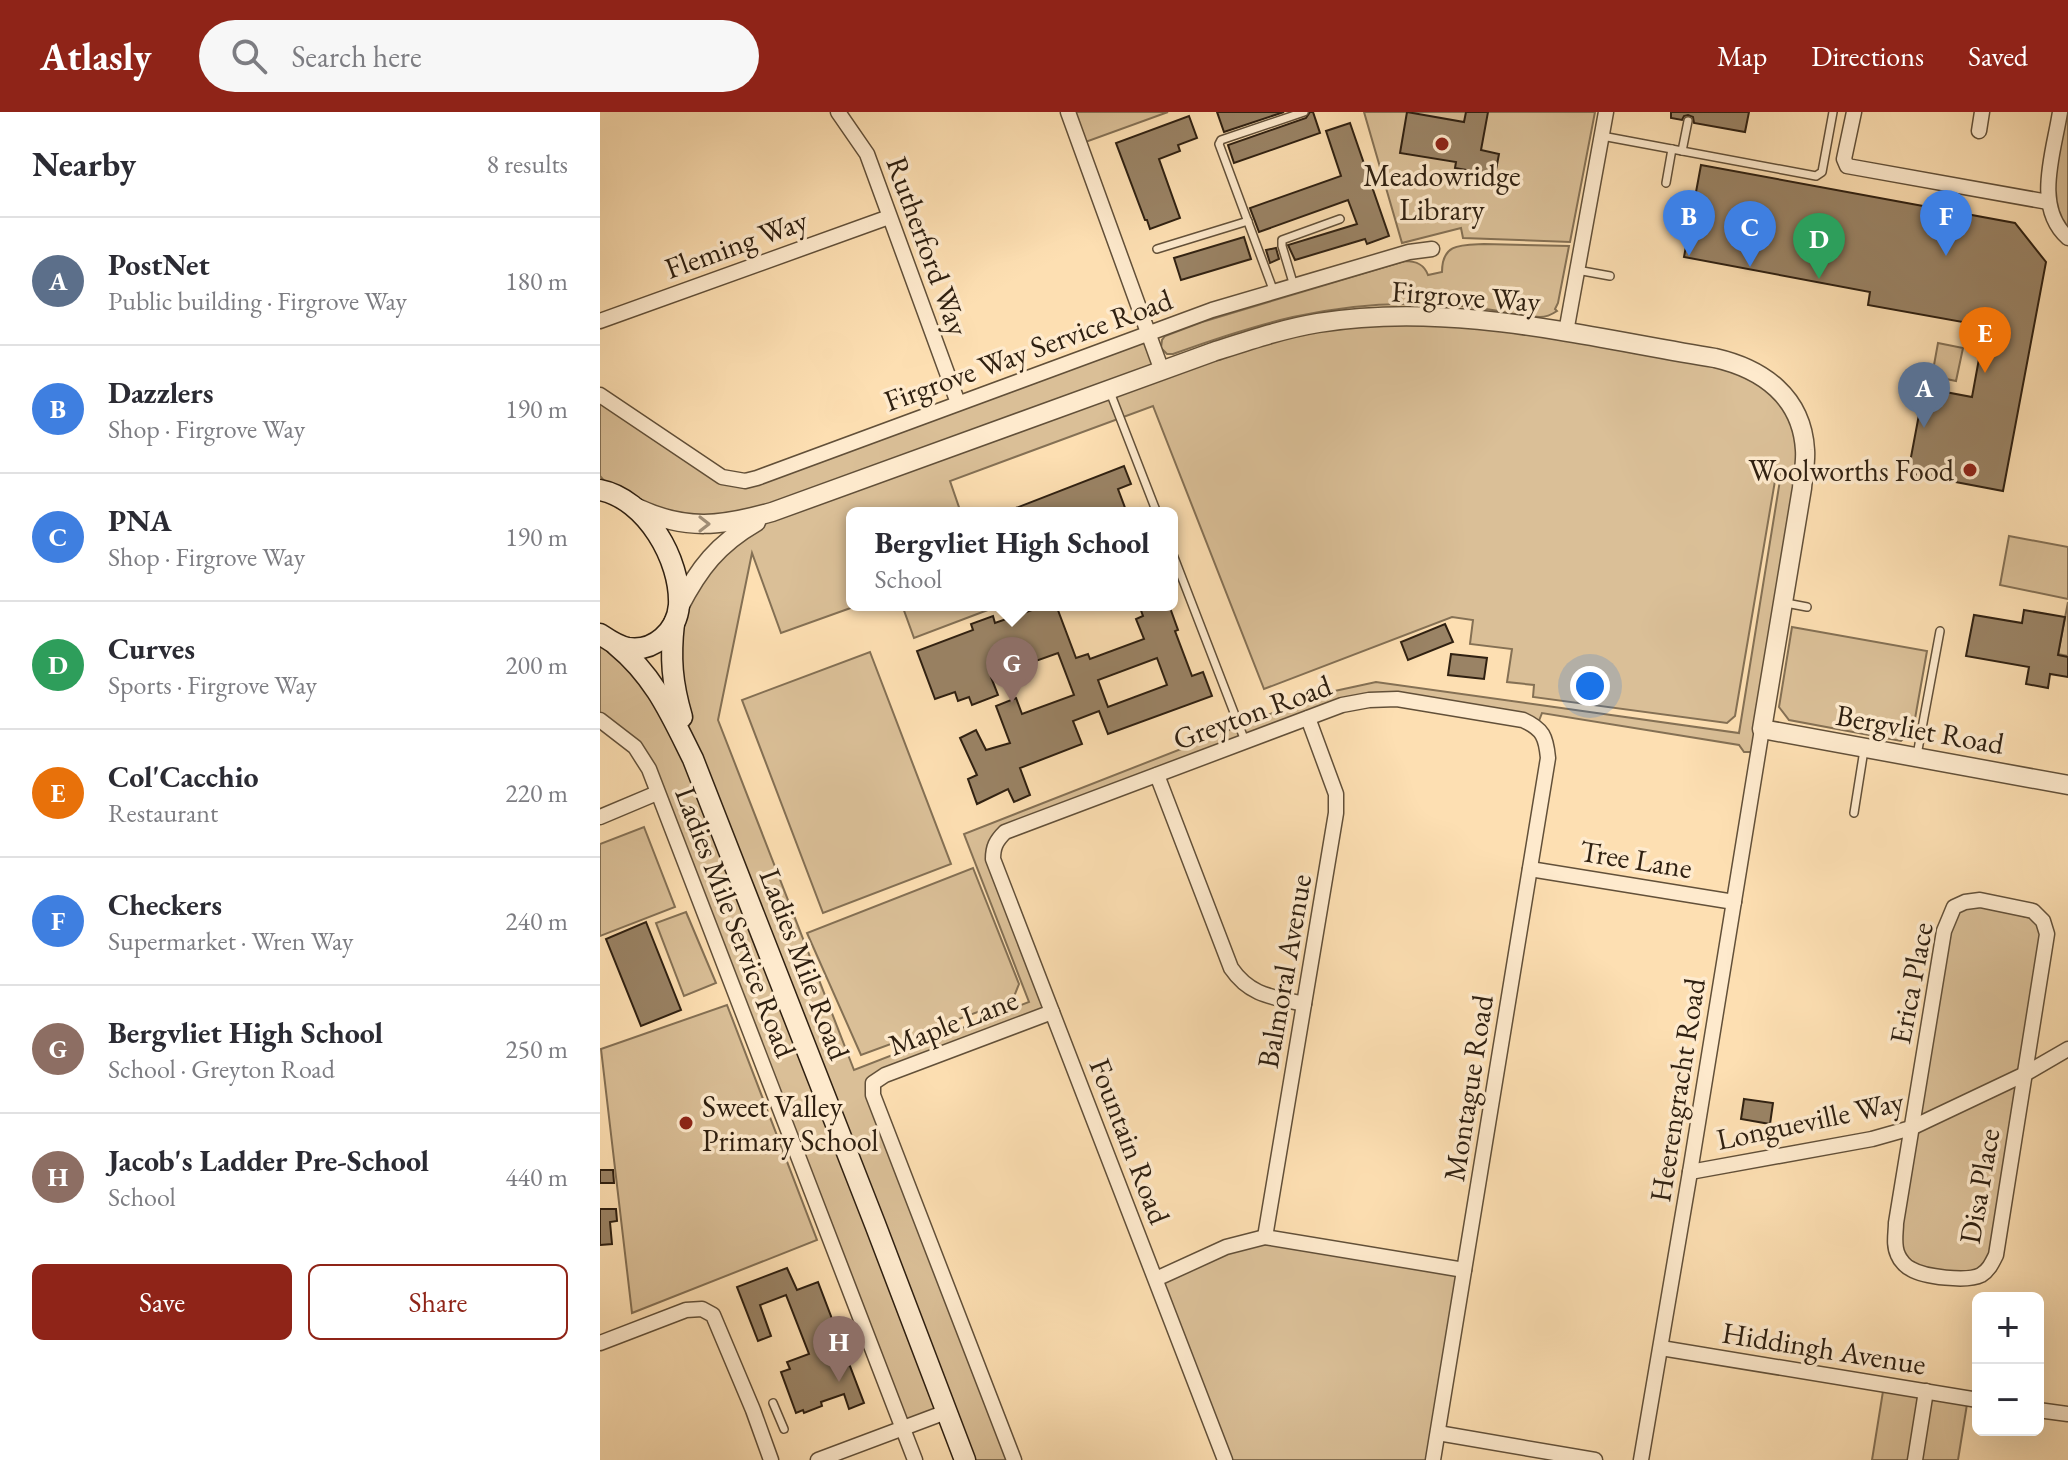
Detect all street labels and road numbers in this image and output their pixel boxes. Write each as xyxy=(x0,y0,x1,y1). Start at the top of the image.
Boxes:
street label: Rutherford Way xyxy=(878,151,979,342)
street label: Fleming Way xyxy=(659,200,814,288)
street label: Firgrove Way xyxy=(1390,271,1543,321)
street label: Firgrove Way Service Road xyxy=(879,279,1178,420)
street label: Greyton Road xyxy=(1168,665,1337,759)
street label: Bergvliet Road xyxy=(1833,695,2008,763)
street label: Ladies Mile Service Road xyxy=(666,781,806,1064)
street label: Tree Lane xyxy=(1577,831,1695,887)
street label: Ladies Mile Road xyxy=(751,863,860,1066)
street label: Balmoral Avenue xyxy=(1248,871,1320,1071)
street label: Erica Place xyxy=(1880,919,1942,1047)
street label: Heerengracht Road xyxy=(1640,975,1714,1205)
street label: Maple Lane xyxy=(883,980,1023,1064)
street label: Montague Road xyxy=(1434,991,1502,1184)
street label: Fountain Road xyxy=(1081,1053,1180,1230)
street label: Longueville Way xyxy=(1713,1081,1908,1159)
street label: Disa Place xyxy=(1950,1125,2008,1247)
street label: Hiddingh Avenue xyxy=(1719,1313,1929,1383)

